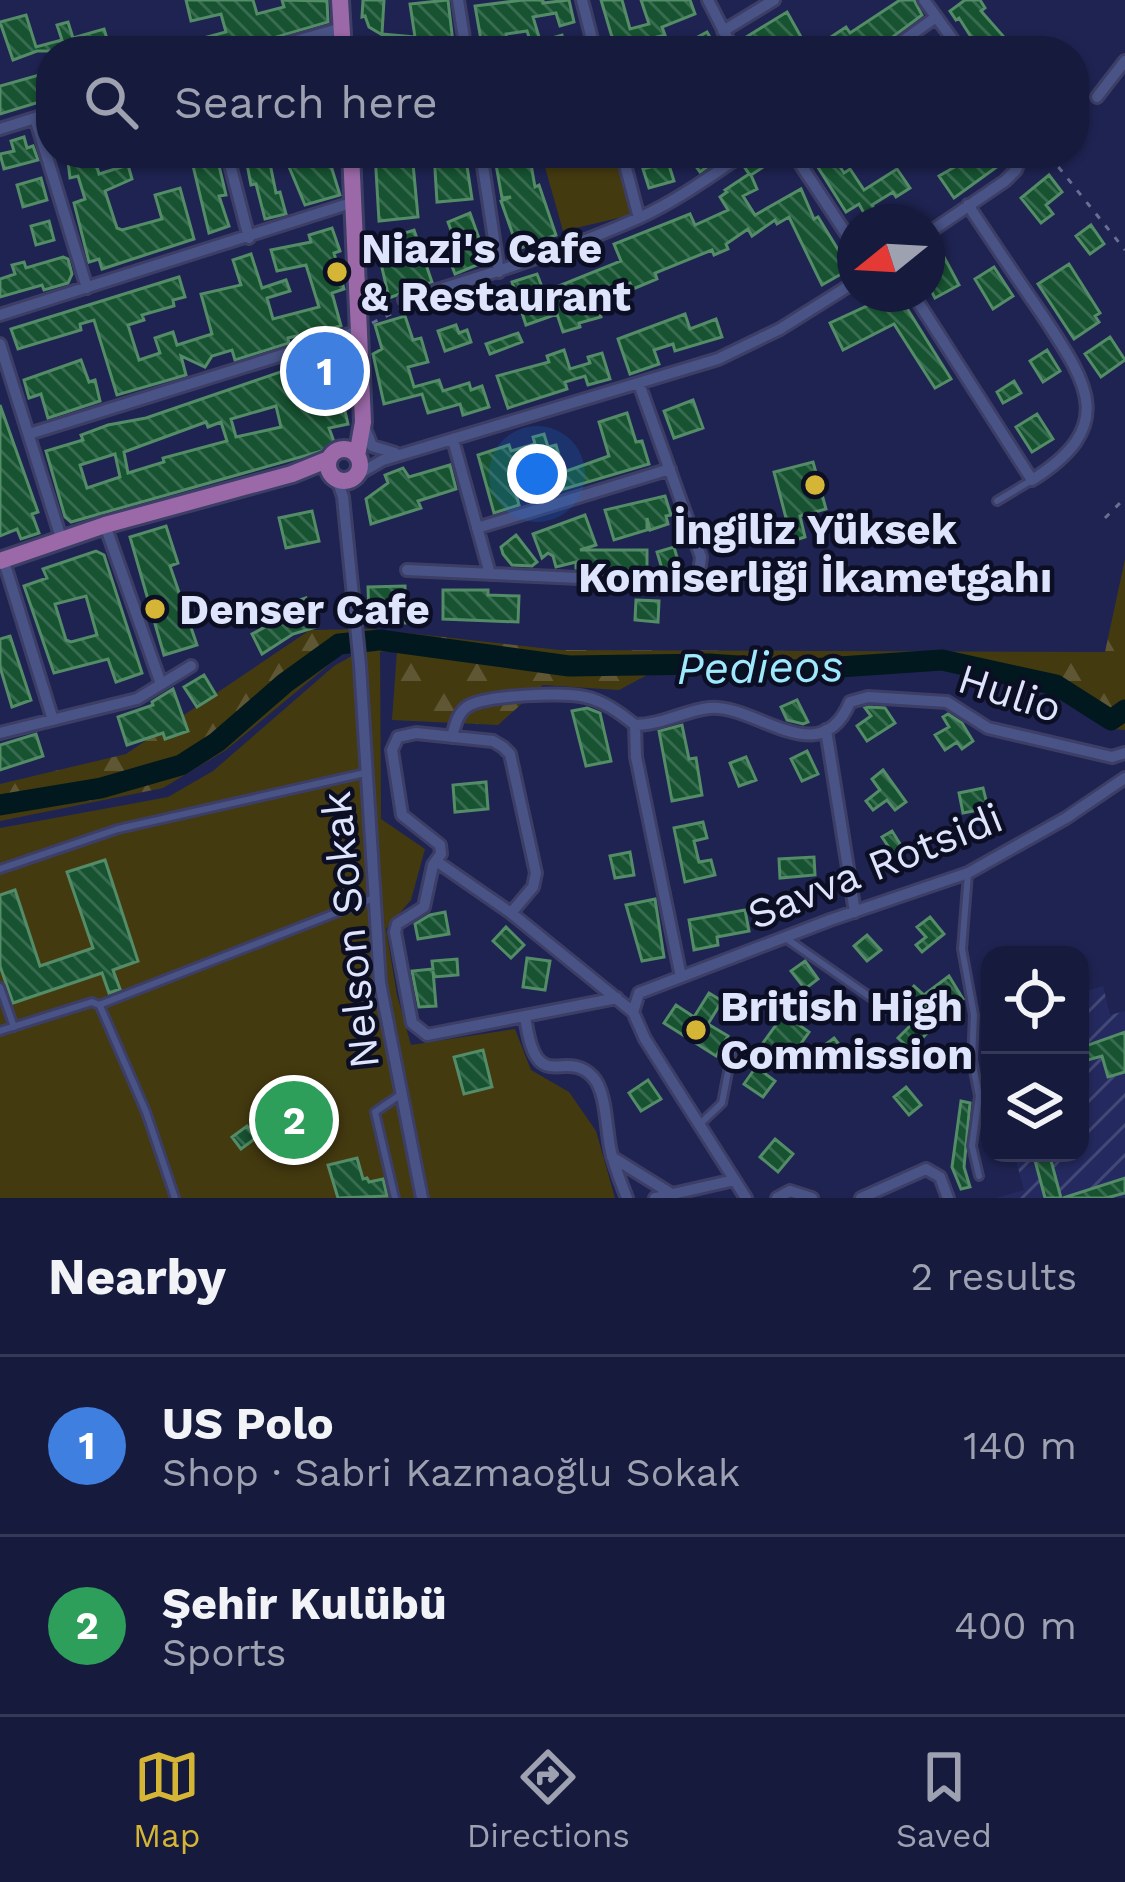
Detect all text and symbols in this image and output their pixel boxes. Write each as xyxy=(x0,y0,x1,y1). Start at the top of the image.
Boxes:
search box xyxy=(36,36,1089,168)
icon: search xyxy=(78,69,144,135)
text: Search here xyxy=(174,76,438,129)
north arrow xyxy=(837,204,945,312)
place label: Niazi's Cafe & Restaurant xyxy=(361,224,631,321)
marker: Niazi's Cafe & Restaurant xyxy=(324,259,350,285)
pin: 1 xyxy=(286,326,364,416)
your location xyxy=(507,444,567,504)
marker: İngiliz Yüksek Komiserliği İkametgahı xyxy=(802,472,828,498)
place label: İngiliz Yüksek Komiserliği İkametgahı xyxy=(578,505,1052,602)
place label: Denser Cafe xyxy=(179,585,430,634)
marker: Denser Cafe xyxy=(142,596,168,622)
water label: Pedieos xyxy=(676,639,844,695)
street label: Hulio xyxy=(952,653,1068,733)
street label: Nelson Sokak xyxy=(311,789,389,1071)
street label: Savva Rotsidi xyxy=(741,793,1009,939)
map controls xyxy=(981,946,1089,1162)
button: locate xyxy=(981,946,1089,1054)
place label: British High Commission xyxy=(720,982,973,1079)
marker: British High Commission xyxy=(683,1017,709,1043)
button: layers xyxy=(981,1054,1089,1162)
pin: 2 xyxy=(255,1075,333,1165)
text: Nearby xyxy=(48,1247,226,1306)
text: 2 results xyxy=(911,1254,1077,1299)
text: US Polo xyxy=(162,1397,334,1450)
text: 1 xyxy=(79,1423,95,1468)
text: 140 m xyxy=(963,1423,1077,1468)
text: Shop · Sabri Kazmaoğlu Sokak xyxy=(162,1450,740,1495)
text: Şehir Kulübü xyxy=(162,1577,447,1630)
text: 2 xyxy=(75,1603,99,1648)
text: 400 m xyxy=(954,1603,1077,1648)
text: Sports xyxy=(162,1630,286,1675)
tab: Map xyxy=(133,1744,200,1855)
tab: Directions xyxy=(467,1744,630,1855)
tab: Saved xyxy=(896,1744,992,1855)

